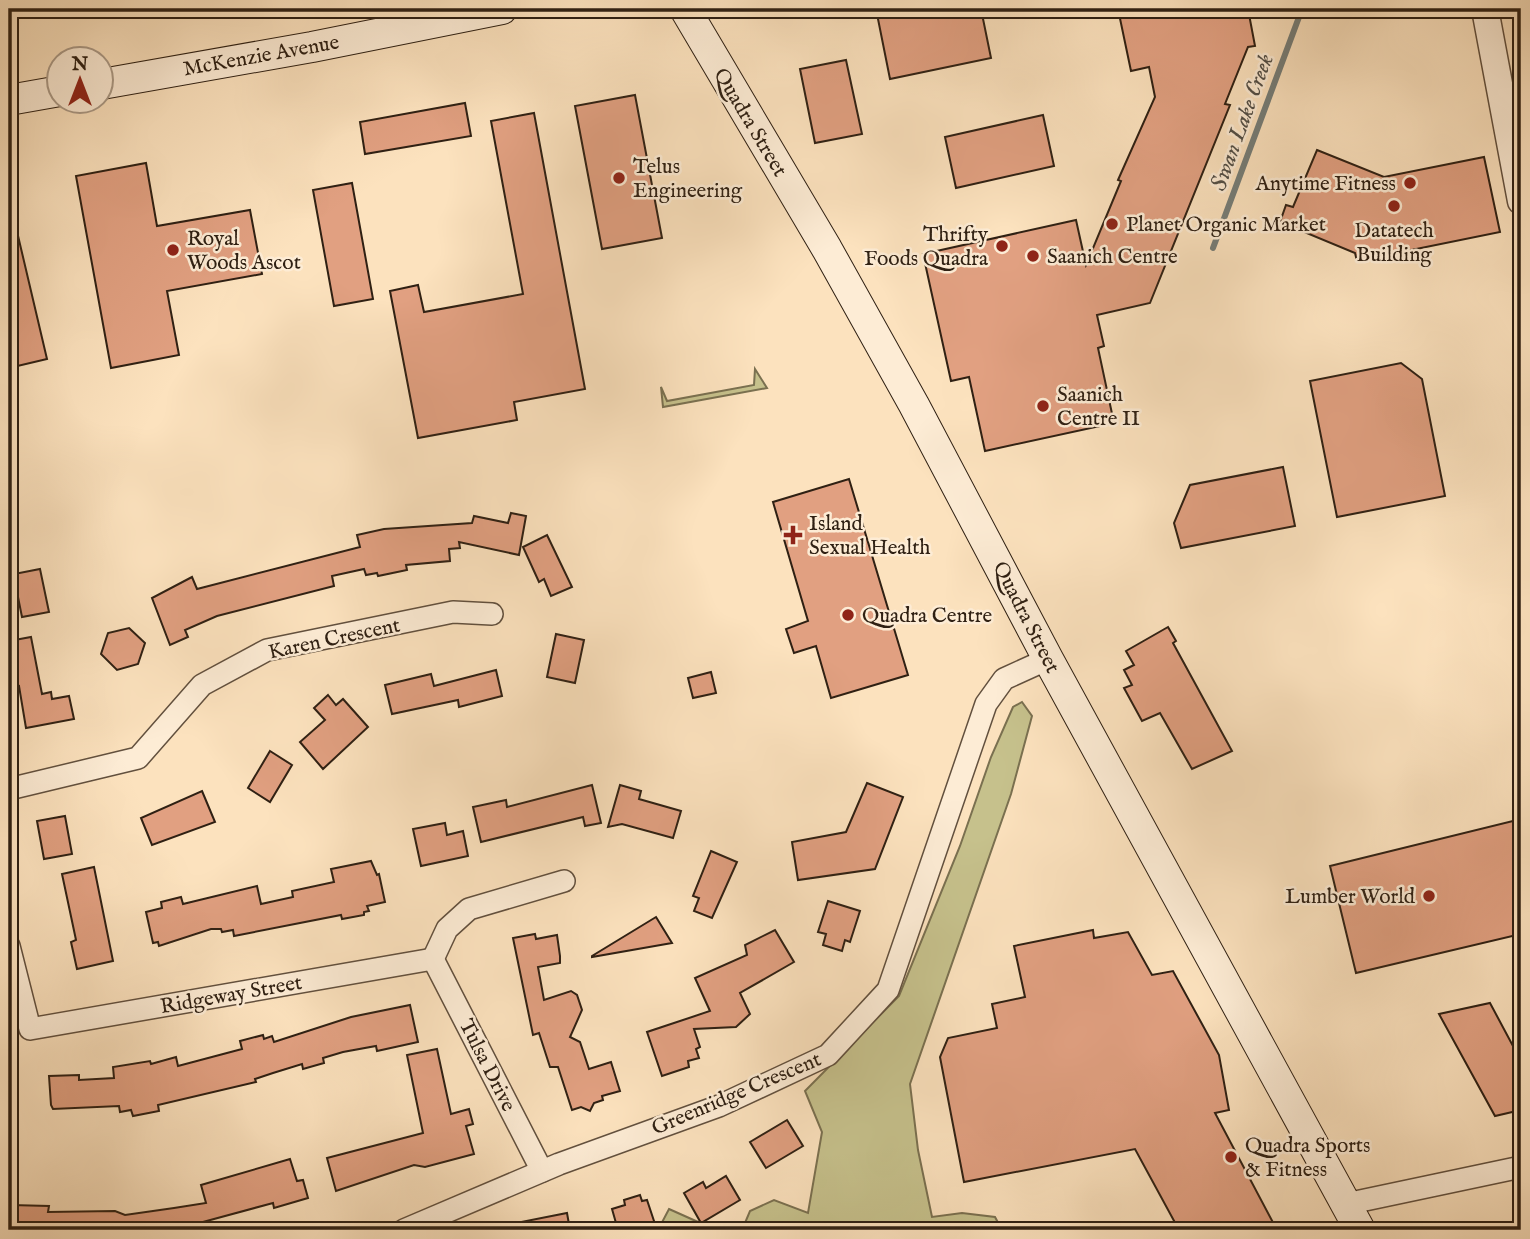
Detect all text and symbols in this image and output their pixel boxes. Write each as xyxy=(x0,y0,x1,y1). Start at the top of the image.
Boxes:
street label: McKenzie Avenue xyxy=(181,29,342,83)
north arrow xyxy=(46,46,116,116)
water label: Swan Lake Creek xyxy=(1204,50,1281,195)
text: N xyxy=(71,53,89,77)
street label: Quadra Street xyxy=(707,64,793,182)
place label: Telus Engineering xyxy=(633,154,743,205)
marker: Telus Engineering xyxy=(611,170,627,186)
place label: Anytime Fitness xyxy=(1255,171,1396,198)
marker: Anytime Fitness xyxy=(1402,175,1418,191)
marker: Datatech Building xyxy=(1386,198,1402,214)
place label: Planet Organic Market xyxy=(1126,212,1326,239)
marker: Planet Organic Market xyxy=(1104,216,1120,232)
place label: Datatech Building xyxy=(1354,218,1434,269)
place label: Thrifty Foods Quadra xyxy=(864,222,989,273)
place label: Royal Woods Ascot xyxy=(187,226,301,277)
marker: Thrifty Foods Quadra xyxy=(994,238,1010,254)
marker: Royal Woods Ascot xyxy=(165,242,181,258)
place label: Saanich Centre xyxy=(1047,244,1178,271)
marker: Saanich Centre xyxy=(1025,248,1041,264)
place label: Saanich Centre II xyxy=(1057,382,1140,433)
marker: Saanich Centre II xyxy=(1035,398,1051,414)
place label: Island Sexual Health xyxy=(809,511,931,562)
marker: Island Sexual Health xyxy=(783,525,803,545)
street label: Quadra Street xyxy=(986,557,1065,678)
place label: Quadra Centre xyxy=(862,603,992,630)
marker: Quadra Centre xyxy=(840,607,856,623)
street label: Karen Crescent xyxy=(266,612,403,667)
place label: Lumber World xyxy=(1285,884,1416,911)
marker: Lumber World xyxy=(1421,888,1437,904)
street label: Ridgeway Street xyxy=(158,970,304,1021)
street label: Tulsa Drive xyxy=(452,1015,522,1117)
street label: Greenridge Crescent xyxy=(648,1046,825,1142)
place label: Quadra Sports & Fitness xyxy=(1245,1133,1370,1184)
marker: Quadra Sports & Fitness xyxy=(1223,1149,1239,1165)

